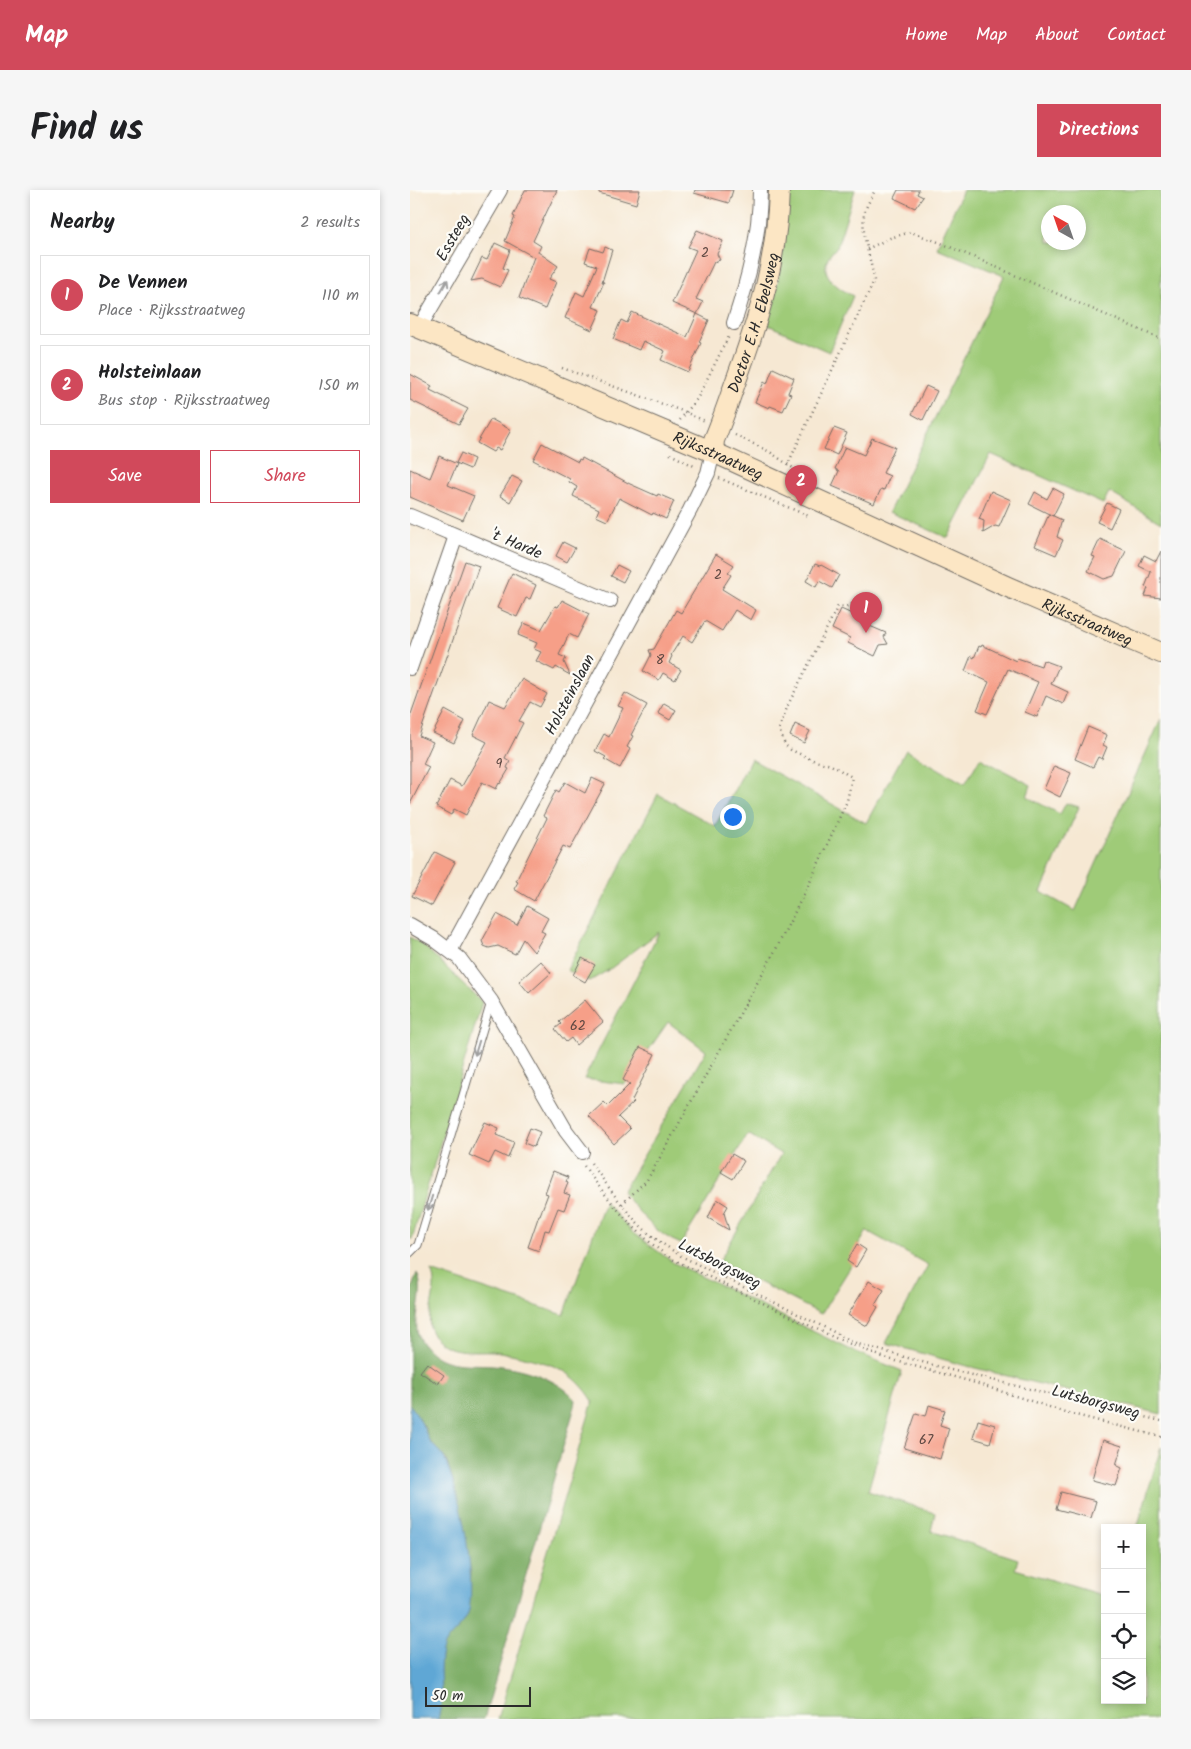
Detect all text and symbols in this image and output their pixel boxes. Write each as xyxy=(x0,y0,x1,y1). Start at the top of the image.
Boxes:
text: Map xyxy=(25,16,68,55)
text: Home xyxy=(905,21,948,50)
text: Map xyxy=(976,21,1007,50)
text: About xyxy=(1035,21,1079,50)
text: Contact xyxy=(1107,21,1166,50)
text: Find us xyxy=(30,102,143,158)
button: Directions xyxy=(1037,104,1161,157)
north arrow xyxy=(1041,205,1086,250)
text: Nearby xyxy=(50,206,115,239)
street label: Essteeg xyxy=(430,209,477,266)
text: 2 results xyxy=(300,210,360,235)
house number: 2 xyxy=(701,242,709,264)
street label: Doctor E.H. Ebelsweg xyxy=(722,251,787,397)
text: De Vennen xyxy=(98,268,187,298)
one-way arrow xyxy=(439,279,449,294)
text: 1 xyxy=(65,283,69,308)
text: 110 m xyxy=(322,283,359,308)
text: Place · Rijksstraatweg xyxy=(98,298,246,323)
text: Holsteinlaan xyxy=(98,358,201,388)
text: 2 xyxy=(62,373,72,398)
text: 150 m xyxy=(318,373,359,398)
text: Bus stop · Rijksstraatweg xyxy=(98,388,270,413)
street label: Rijksstraatweg xyxy=(669,425,767,487)
button: Save xyxy=(50,450,200,503)
button: Share xyxy=(210,450,360,503)
pin: 2 xyxy=(785,465,817,506)
street label: 't Harde xyxy=(487,522,546,566)
house number: 2 xyxy=(714,564,722,586)
pin: 1 xyxy=(850,592,882,633)
street label: Rijksstraatweg xyxy=(1038,592,1136,653)
house number: 8 xyxy=(656,649,665,671)
street label: Holsteinslaan xyxy=(538,650,602,740)
house number: 9 xyxy=(496,753,503,775)
your location xyxy=(720,804,746,830)
house number: 62 xyxy=(570,1015,586,1037)
one-way arrow xyxy=(472,1039,481,1055)
one-way arrow xyxy=(425,1195,435,1211)
street label: Lutsborgsweg xyxy=(673,1233,765,1296)
street label: Lutsborgsweg xyxy=(1049,1379,1142,1426)
house number: 67 xyxy=(919,1429,934,1451)
map controls xyxy=(1101,1524,1146,1704)
button: + xyxy=(1101,1524,1146,1569)
button: − xyxy=(1101,1569,1146,1614)
button: locate xyxy=(1101,1614,1146,1659)
button: layers xyxy=(1101,1659,1146,1704)
scale bar xyxy=(425,1684,531,1707)
text: 50 m xyxy=(432,1685,463,1707)

